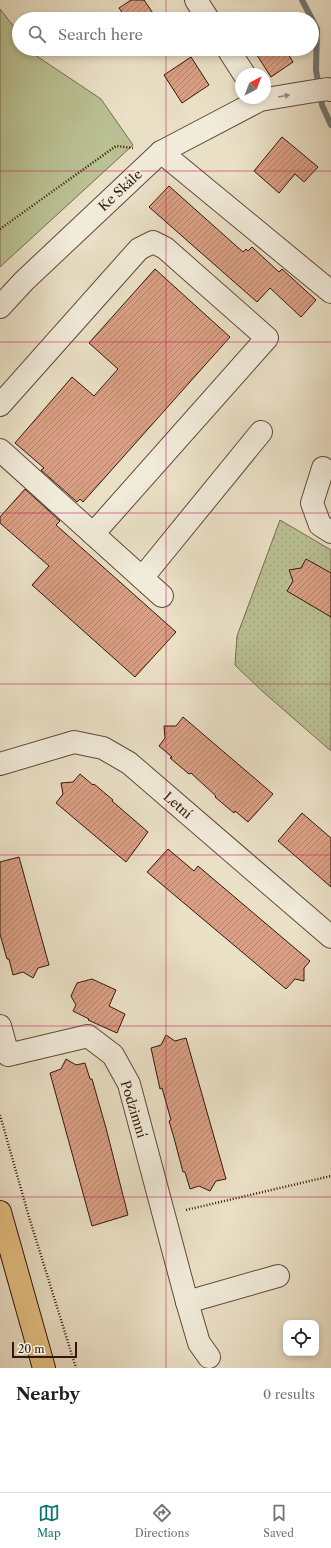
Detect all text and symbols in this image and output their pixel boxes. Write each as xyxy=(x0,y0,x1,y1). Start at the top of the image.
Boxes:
search box xyxy=(12,12,319,56)
icon: search xyxy=(26,23,48,45)
text: Search here xyxy=(58,25,143,44)
north arrow xyxy=(235,68,271,104)
one-way arrow xyxy=(278,92,290,98)
street label: Ke Skále xyxy=(95,166,145,214)
street label: Letní xyxy=(160,788,196,822)
street label: Podzimní xyxy=(118,1078,150,1140)
map controls xyxy=(283,1320,319,1356)
button: locate xyxy=(283,1320,319,1356)
scale bar xyxy=(12,1340,77,1359)
text: 20 m xyxy=(18,1342,44,1356)
text: Nearby xyxy=(16,1384,80,1404)
text: 0 results xyxy=(263,1386,315,1402)
tab: Map xyxy=(37,1502,61,1540)
tab: Directions xyxy=(135,1502,189,1540)
tab: Saved xyxy=(263,1502,294,1540)

